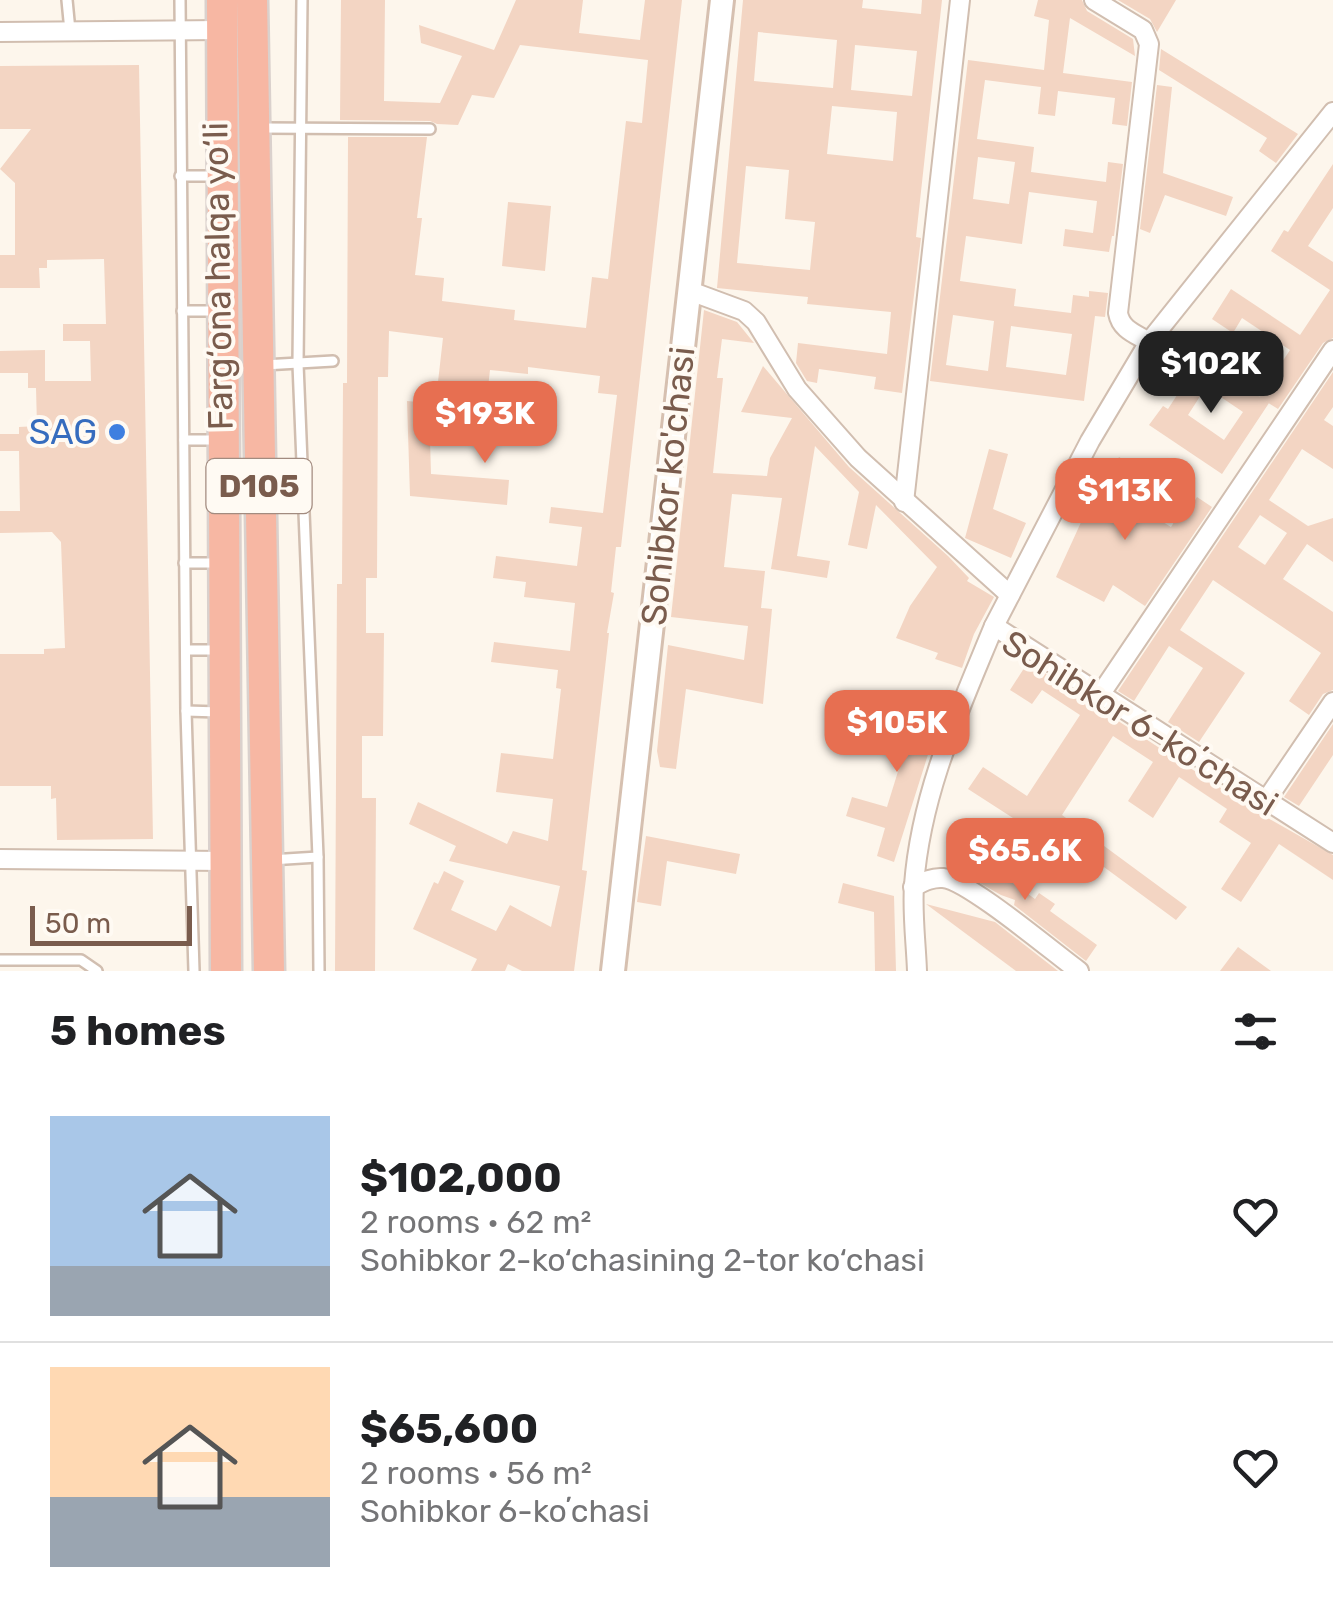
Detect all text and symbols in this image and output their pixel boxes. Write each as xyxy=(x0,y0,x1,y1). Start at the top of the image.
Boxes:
street label: Farg‘ona halqa yo‘li xyxy=(194,122,242,430)
pin: $102K xyxy=(1141,331,1281,416)
text: $102K xyxy=(1160,344,1262,382)
street label: Sohibkor ko'chasi xyxy=(632,345,704,627)
pin: $193K xyxy=(415,381,555,466)
text: $193K xyxy=(435,394,535,432)
place label: SAG xyxy=(29,411,97,453)
marker: SAG xyxy=(106,421,128,443)
pin: $113K xyxy=(1055,458,1195,543)
road number: D105 xyxy=(206,459,312,513)
text: $113K xyxy=(1077,471,1173,509)
street label: Sohibkor 6-koʼchasi xyxy=(995,621,1285,825)
pin: $105K xyxy=(827,690,967,775)
text: $105K xyxy=(847,703,947,741)
pin: $65.6K xyxy=(944,818,1106,903)
text: $65.6K xyxy=(968,831,1082,869)
scale bar xyxy=(30,901,192,946)
text: 50 m xyxy=(45,907,111,940)
icon: filters xyxy=(1228,1004,1283,1059)
text: 5 homes xyxy=(50,1006,226,1056)
text: $102,000 xyxy=(360,1153,562,1203)
icon: home xyxy=(130,1156,250,1276)
icon: heart xyxy=(1228,1189,1283,1244)
text: 2 rooms · 62 m² xyxy=(360,1203,592,1241)
text: Sohibkor 2-ko‘chasining 2-tor ko‘chasi xyxy=(360,1241,925,1279)
text: $65,600 xyxy=(360,1404,538,1454)
icon: home xyxy=(130,1407,250,1527)
icon: heart xyxy=(1228,1440,1283,1495)
text: 2 rooms · 56 m² xyxy=(360,1454,592,1492)
text: Sohibkor 6-koʼchasi xyxy=(360,1492,650,1530)

